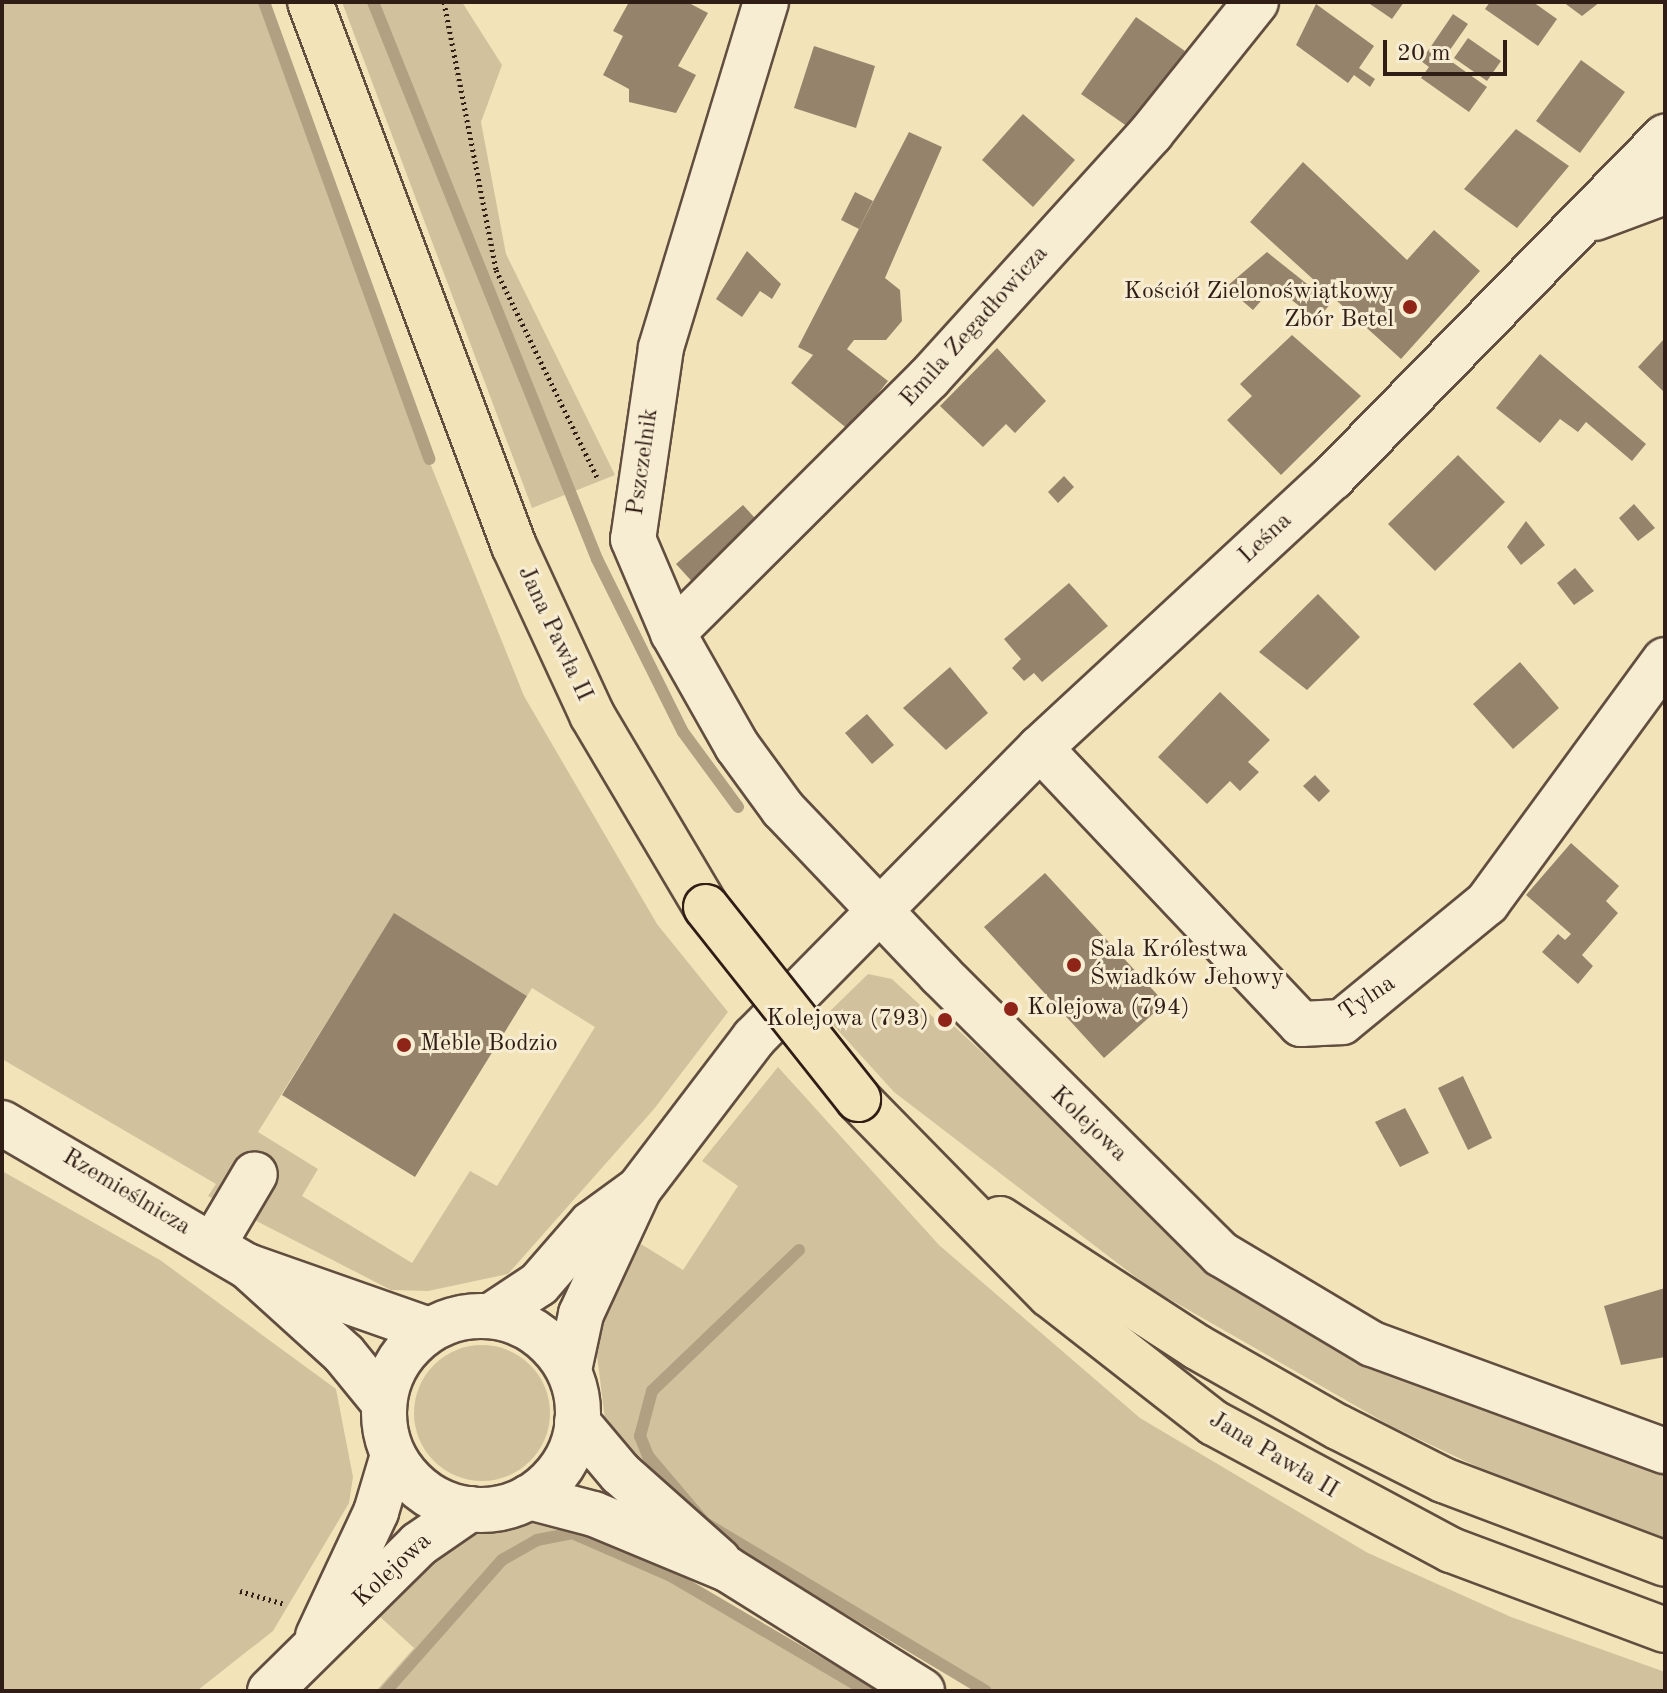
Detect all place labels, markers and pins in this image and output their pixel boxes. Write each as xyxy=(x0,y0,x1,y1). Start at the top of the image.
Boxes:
place label: Kościół Zielonoświątkowy Zbór Betel xyxy=(1124,279,1394,335)
marker: Kościół Zielonoświątkowy Zbór Betel xyxy=(1401,298,1419,316)
place label: Sala Królestwa Świadków Jehowy xyxy=(1090,937,1284,993)
marker: Sala Królestwa Świadków Jehowy xyxy=(1065,956,1083,974)
place label: Kolejowa (794) xyxy=(1027,995,1190,1023)
marker: Kolejowa (794) xyxy=(1002,1000,1020,1018)
place label: Kolejowa (793) xyxy=(766,1006,929,1034)
marker: Kolejowa (793) xyxy=(936,1011,954,1029)
place label: Meble Bodzio xyxy=(420,1031,558,1059)
marker: Meble Bodzio xyxy=(395,1036,413,1054)

